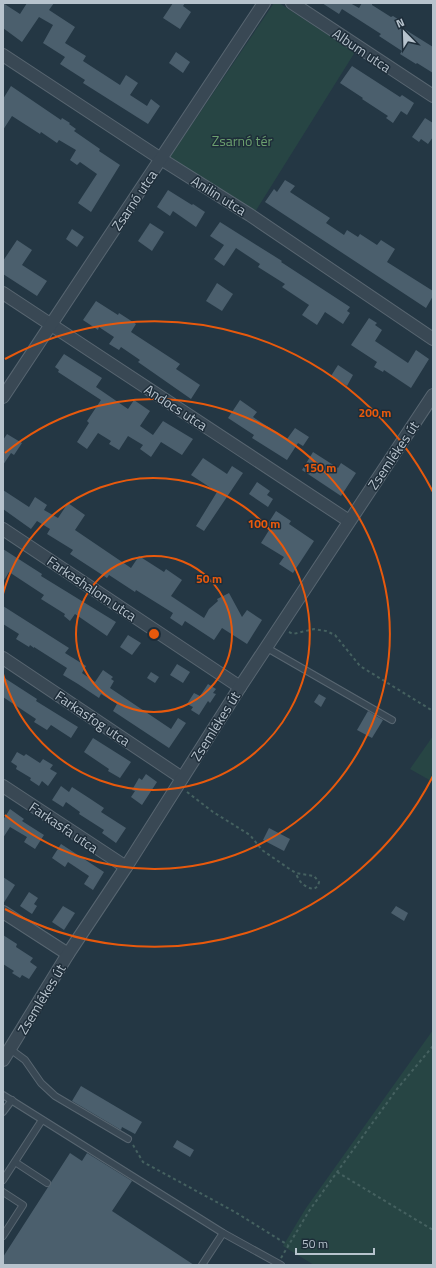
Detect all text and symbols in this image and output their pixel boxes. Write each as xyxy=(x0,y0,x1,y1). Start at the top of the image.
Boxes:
north arrow xyxy=(384,12,424,52)
text: N xyxy=(393,14,407,32)
street label: Album utca xyxy=(329,23,395,77)
park label: Zsarnó tér xyxy=(212,130,272,151)
street label: Zsarnó utca xyxy=(106,165,162,235)
street label: Anilin utca xyxy=(187,170,251,220)
street label: Andocs utca xyxy=(140,379,212,435)
text: 200 m xyxy=(359,403,391,422)
street label: Zsemlékes út xyxy=(362,416,424,493)
text: 150 m xyxy=(304,458,336,477)
text: 100 m xyxy=(248,514,280,533)
street label: Farkashalom utca xyxy=(43,550,141,626)
text: 50 m xyxy=(196,569,222,588)
centre of rings xyxy=(147,627,161,641)
street label: Farkasfog utca xyxy=(51,685,135,751)
street label: Zsemlékes út xyxy=(185,687,245,765)
street label: Farkasfa utca xyxy=(25,796,103,858)
street label: Zsemlékes út xyxy=(12,960,70,1038)
scale bar xyxy=(296,1230,374,1256)
text: 50 m xyxy=(302,1234,328,1253)

